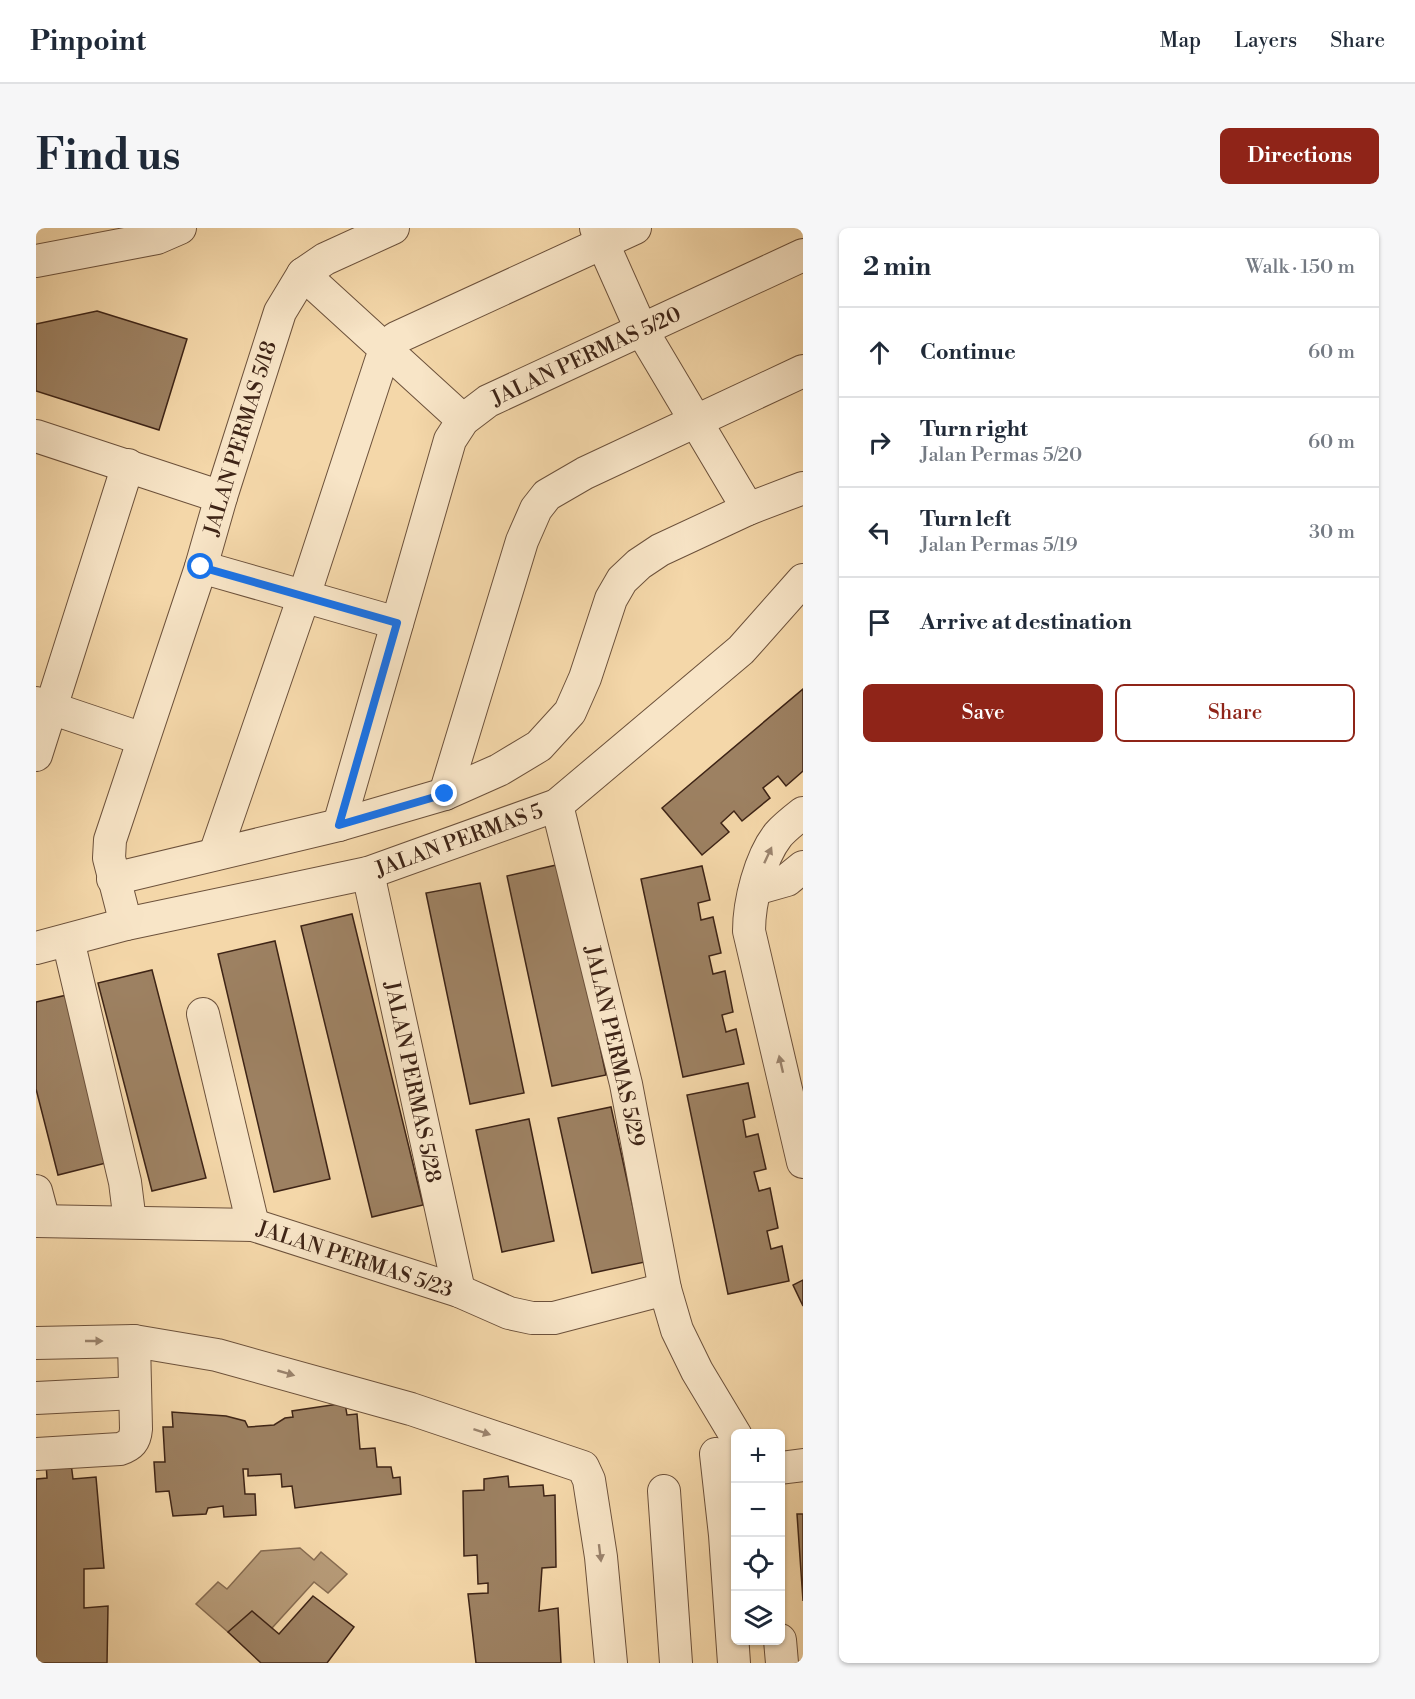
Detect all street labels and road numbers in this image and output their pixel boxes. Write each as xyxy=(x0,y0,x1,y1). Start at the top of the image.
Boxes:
street label: JALAN PERMAS 5/20 xyxy=(486,301,686,413)
street label: JALAN PERMAS 5/18 xyxy=(199,338,283,540)
street label: JALAN PERMAS 5 xyxy=(371,799,547,884)
street label: JALAN PERMAS 5/29 xyxy=(578,942,650,1149)
street label: JALAN PERMAS 5/28 xyxy=(378,978,446,1185)
street label: JALAN PERMAS 5/23 xyxy=(253,1216,456,1304)

